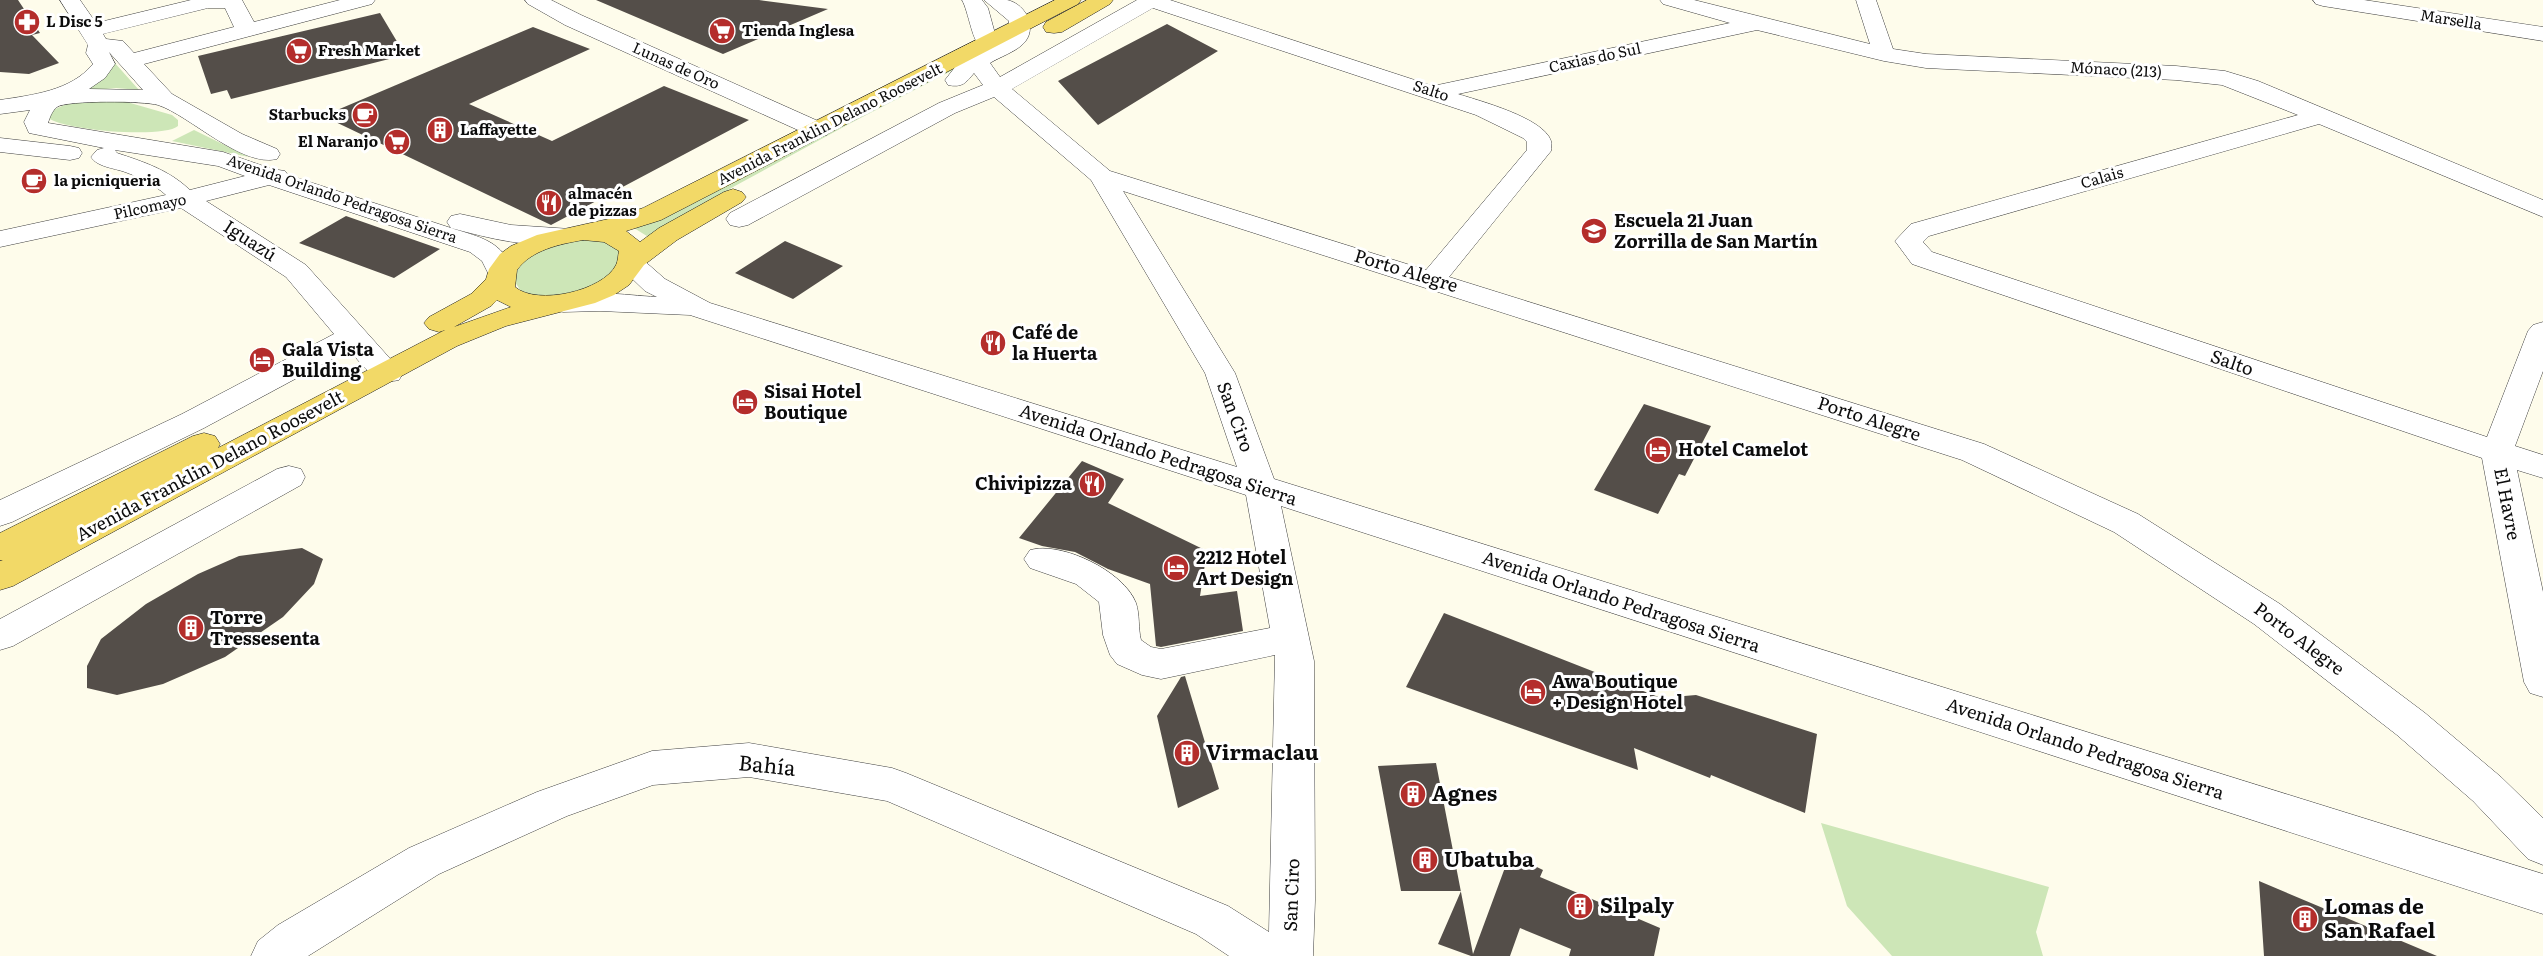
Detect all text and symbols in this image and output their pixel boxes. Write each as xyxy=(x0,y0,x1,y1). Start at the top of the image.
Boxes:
street label: Marsella xyxy=(2419,2,2485,35)
pharmacy icon: L Disc 5 xyxy=(12,7,42,37)
place label: L Disc 5 xyxy=(46,9,103,32)
supermarket icon: Tienda Inglesa xyxy=(707,16,737,46)
place label: Tienda Inglesa xyxy=(742,18,855,41)
street label: Lunas de Oro xyxy=(629,35,724,94)
supermarket icon: Fresh Market xyxy=(284,36,314,66)
street label: Caxias do Sul xyxy=(1546,36,1643,78)
place label: Fresh Market xyxy=(318,38,421,61)
street label: Mónaco (213) xyxy=(2069,55,2163,82)
street label: Avenida Franklin Delano Roosevelt xyxy=(713,56,946,190)
street label: Salto xyxy=(1411,73,1453,106)
cafe icon: Starbucks xyxy=(350,100,380,130)
place label: Starbucks xyxy=(269,102,347,125)
building icon: Laffayette xyxy=(425,115,455,145)
place label: Laffayette xyxy=(460,117,537,140)
supermarket icon: El Naranjo xyxy=(382,127,412,157)
place label: El Naranjo xyxy=(298,129,378,152)
street label: Avenida Orlando Pedragosa Sierra xyxy=(224,147,462,248)
street label: Calais xyxy=(2078,159,2126,194)
cafe icon: la picniqueria xyxy=(19,166,49,196)
place label: la picniqueria xyxy=(54,168,161,191)
place label: almacén de pizzas xyxy=(568,181,637,221)
street label: Pilcomayo xyxy=(111,187,188,224)
restaurant icon: almacén de pizzas xyxy=(534,188,564,218)
place label: Escuela 21 Juan Zorrilla de San Martín xyxy=(1614,206,1818,254)
street label: Iguazú xyxy=(219,212,283,267)
school or university icon: Escuela 21 Juan Zorrilla de San Martín xyxy=(1579,216,1609,246)
street label: Porto Alegre xyxy=(1351,241,1462,298)
place label: Café de la Huerta xyxy=(1012,318,1098,366)
restaurant icon: Café de la Huerta xyxy=(978,328,1008,358)
place label: Gala Vista Building xyxy=(282,335,374,383)
street label: Salto xyxy=(2207,342,2258,381)
hotel icon: Gala Vista Building xyxy=(247,345,277,375)
place label: Sisai Hotel Boutique xyxy=(764,377,862,425)
street label: San Ciro xyxy=(1211,378,1262,455)
street label: Avenida Franklin Delano Roosevelt xyxy=(71,382,349,547)
hotel icon: Sisai Hotel Boutique xyxy=(730,387,760,417)
street label: Porto Alegre xyxy=(1814,388,1925,447)
street label: Avenida Orlando Pedragosa Sierra xyxy=(1016,396,1301,511)
hotel icon: Hotel Camelot xyxy=(1643,435,1673,465)
place label: Hotel Camelot xyxy=(1678,435,1808,462)
street label: El Havre xyxy=(2488,465,2529,542)
place label: Chivipizza xyxy=(975,469,1073,496)
restaurant icon: Chivipizza xyxy=(1077,469,1107,499)
place label: 2212 Hotel Art Design xyxy=(1196,543,1294,591)
street label: Avenida Orlando Pedragosa Sierra xyxy=(1479,543,1764,658)
hotel icon: 2212 Hotel Art Design xyxy=(1161,553,1191,583)
street label: Porto Alegre xyxy=(2249,595,2351,681)
place label: Torre Tressesenta xyxy=(210,603,321,651)
building icon: Torre Tressesenta xyxy=(176,613,206,643)
place label: Awa Boutique + Design Hotel xyxy=(1552,667,1683,715)
hotel icon: Awa Boutique + Design Hotel xyxy=(1518,677,1548,707)
street label: Avenida Orlando Pedragosa Sierra xyxy=(1943,690,2228,805)
place label: Virmaclau xyxy=(1206,735,1319,766)
building icon: Virmaclau xyxy=(1172,738,1202,768)
street label: Bahía xyxy=(737,745,798,782)
place label: Agnes xyxy=(1432,776,1497,807)
building icon: Agnes xyxy=(1398,779,1428,809)
place label: Ubatuba xyxy=(1444,842,1535,873)
building icon: Ubatuba xyxy=(1410,845,1440,875)
street label: San Ciro xyxy=(1276,858,1305,932)
place label: Silpaly xyxy=(1600,888,1674,919)
place label: Lomas de San Rafael xyxy=(2324,889,2436,944)
building icon: Silpaly xyxy=(1565,891,1595,921)
building icon: Lomas de San Rafael xyxy=(2290,904,2320,934)

